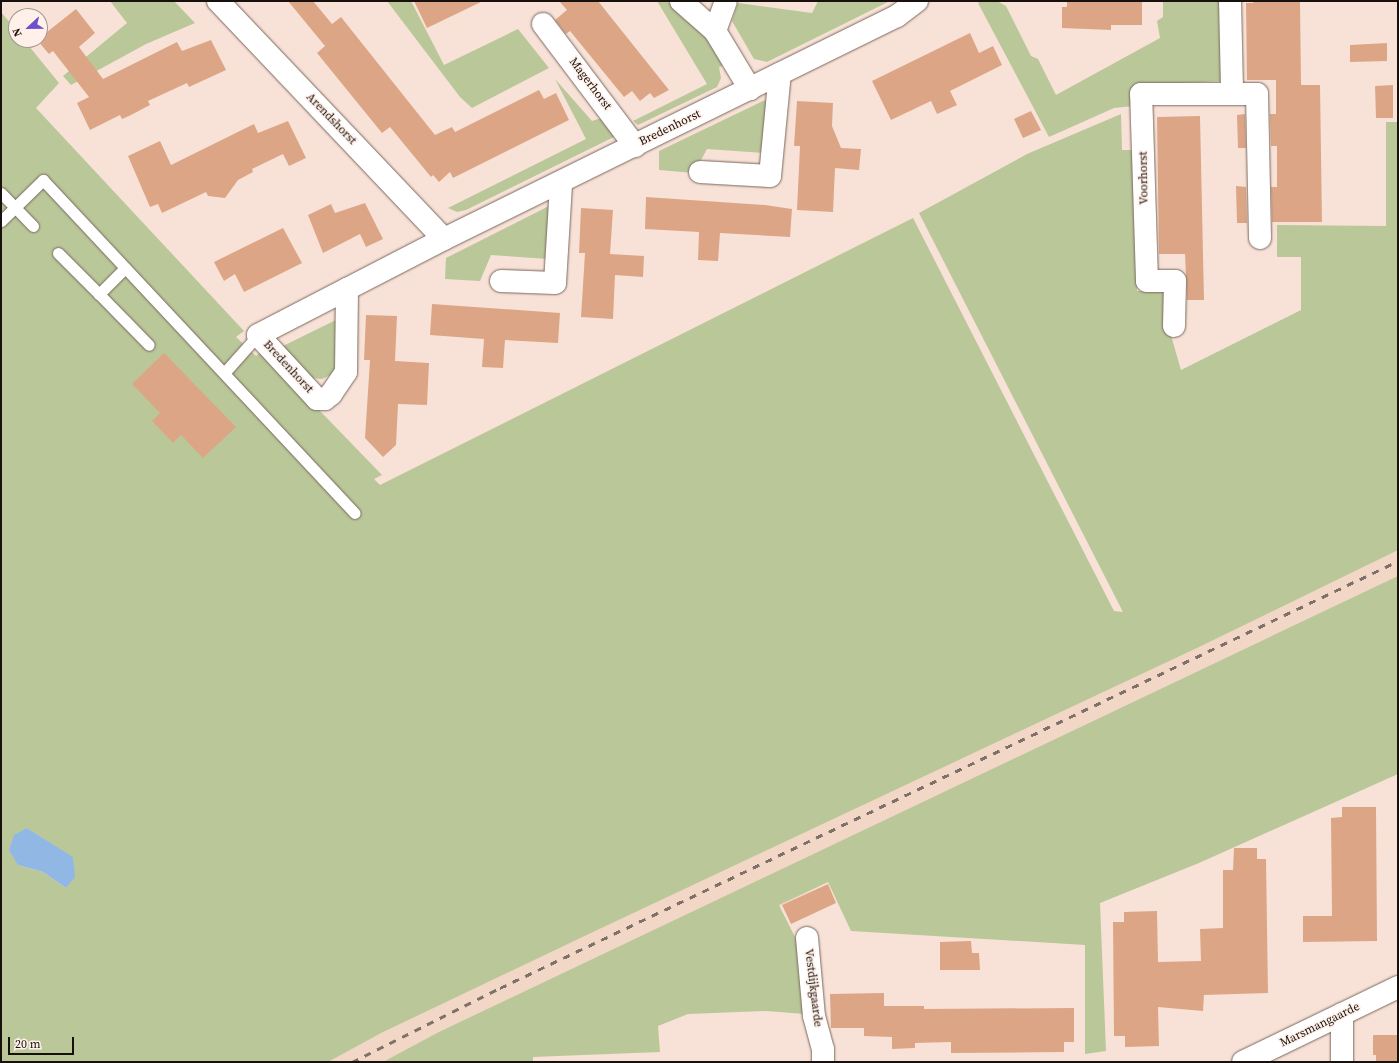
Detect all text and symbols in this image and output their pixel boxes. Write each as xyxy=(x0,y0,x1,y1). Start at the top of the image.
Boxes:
north arrow xyxy=(8,8,48,48)
text: N xyxy=(9,26,26,39)
street label: Magerhorst xyxy=(566,55,614,113)
street label: Arendshorst xyxy=(303,90,359,148)
street label: Bredenhorst xyxy=(637,107,703,149)
street label: Voorhorst xyxy=(1136,151,1152,205)
street label: Bredenhorst xyxy=(260,338,316,396)
street label: Vestdijkgaarde xyxy=(801,948,825,1028)
street label: Marsmangaarde xyxy=(1278,999,1362,1051)
scale bar xyxy=(10,1029,76,1055)
text: 20 m xyxy=(15,1036,41,1052)

